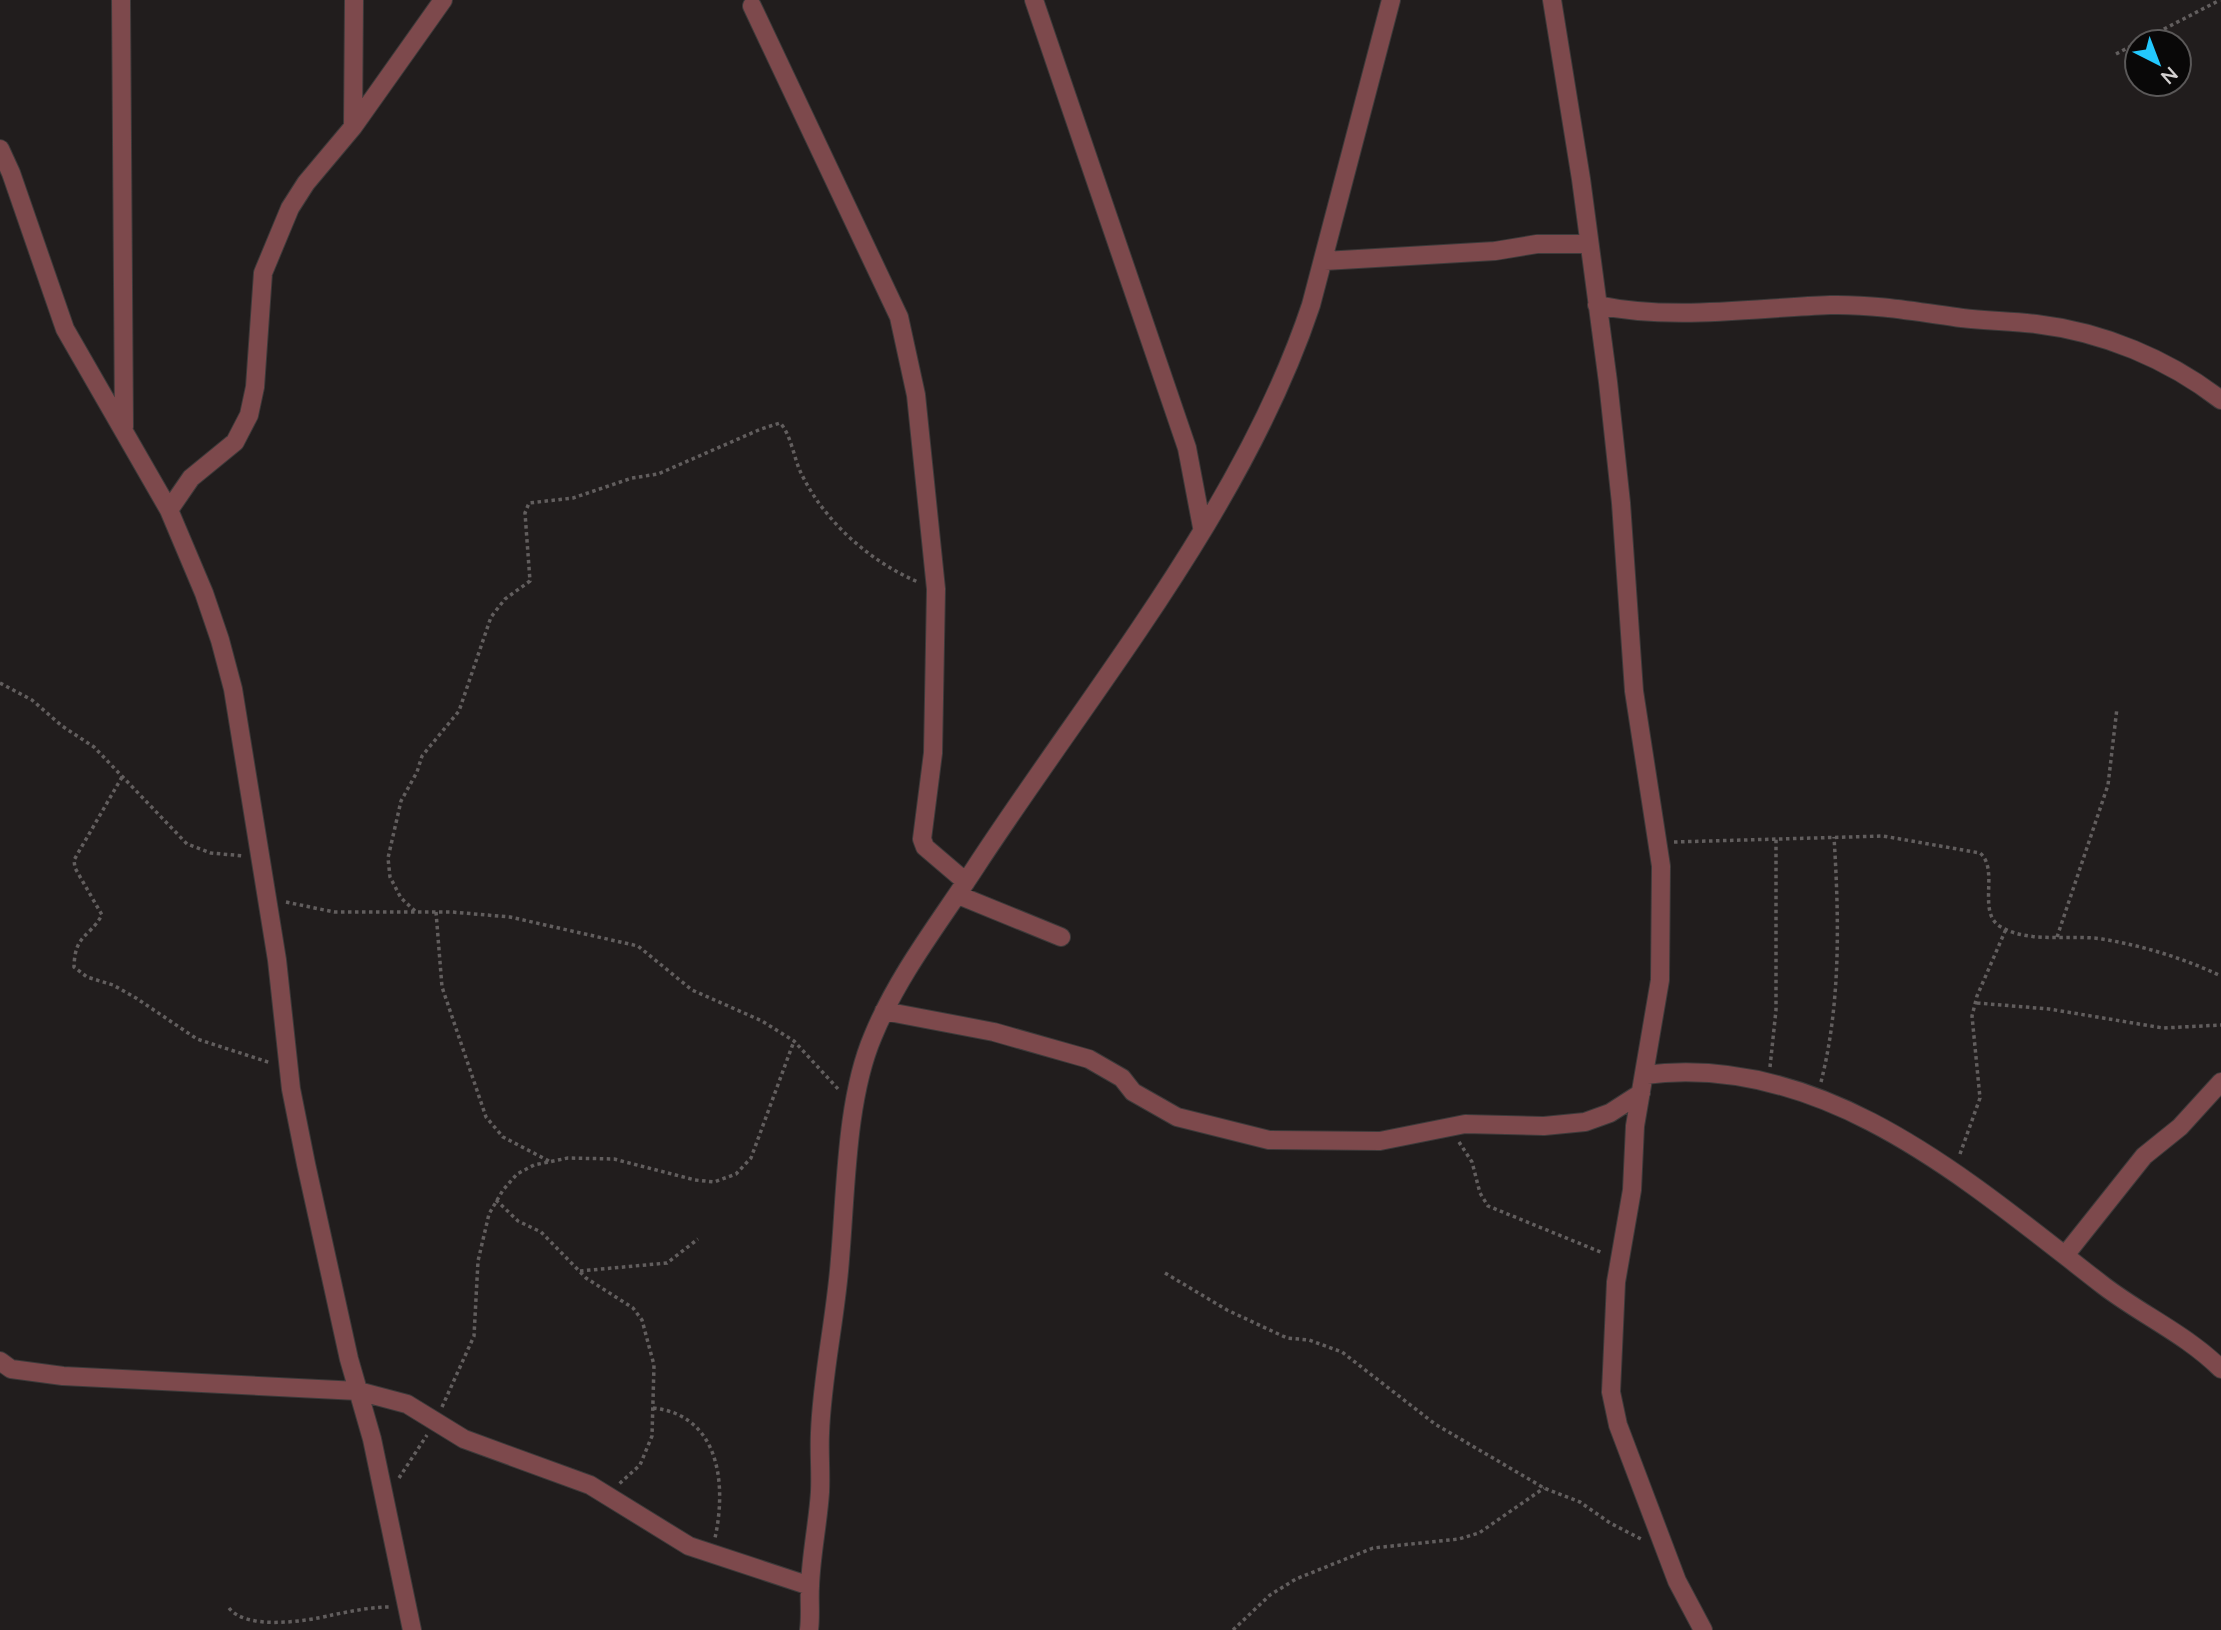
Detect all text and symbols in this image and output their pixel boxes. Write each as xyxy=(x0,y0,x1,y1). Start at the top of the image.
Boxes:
north arrow xyxy=(2123,28,2193,98)
text: N xyxy=(2157,63,2183,89)

